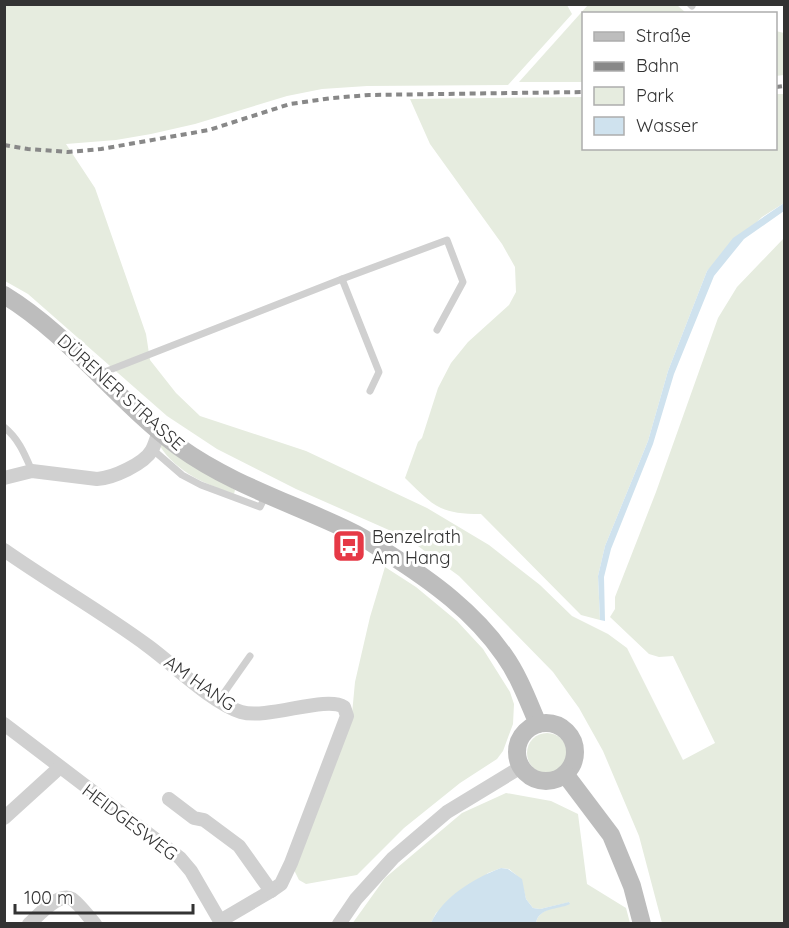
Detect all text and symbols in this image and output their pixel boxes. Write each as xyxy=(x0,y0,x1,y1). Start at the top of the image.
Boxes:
legend xyxy=(582,12,777,150)
text: Straße xyxy=(636,24,691,47)
text: Bahn xyxy=(636,54,679,77)
text: Park xyxy=(636,84,674,107)
text: Wasser xyxy=(636,114,698,137)
street label: DÜRENER STRASSE xyxy=(53,329,189,455)
place label: Benzelrath Am Hang xyxy=(372,525,461,569)
bus stop icon: Benzelrath Am Hang xyxy=(331,528,367,564)
street label: AM HANG xyxy=(160,650,240,716)
street label: HEIDGESWEG xyxy=(78,779,182,865)
scale bar xyxy=(15,877,194,915)
text: 100 m xyxy=(24,886,73,909)

